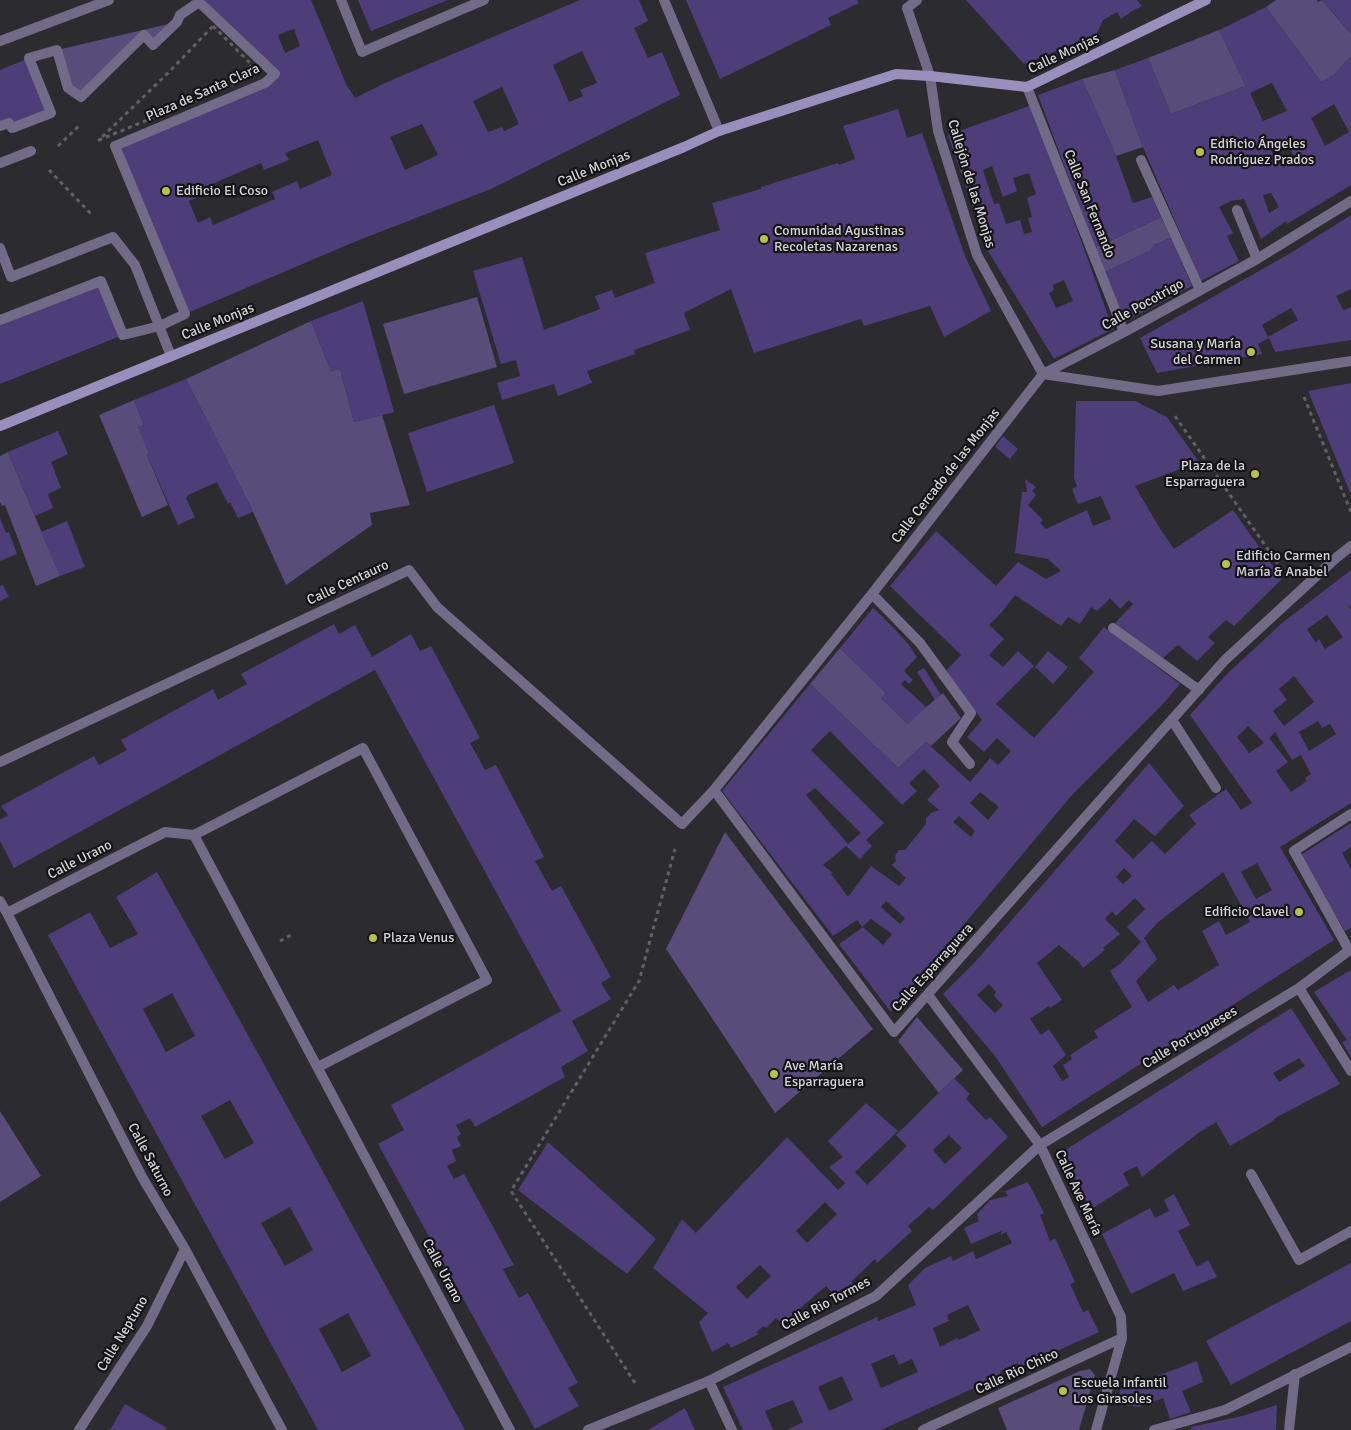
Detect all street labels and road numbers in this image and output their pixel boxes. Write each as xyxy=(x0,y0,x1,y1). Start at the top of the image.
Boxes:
street label: Calle Monjas xyxy=(1026,30,1102,78)
street label: Plaza de Santa Clara xyxy=(144,60,262,126)
street label: Callejón de las Monjas xyxy=(943,118,999,250)
street label: Calle Monjas xyxy=(555,147,633,191)
street label: Calle San Fernando xyxy=(1060,147,1118,261)
street label: Calle Pocotrigo xyxy=(1099,276,1187,334)
street label: Calle Monjas xyxy=(179,300,257,344)
street label: Calle Cercado de las Monjas xyxy=(888,405,1004,547)
street label: Calle Centauro xyxy=(304,557,392,609)
street label: Calle Urano xyxy=(45,837,115,883)
street label: Calle Esparraguera xyxy=(889,920,977,1016)
street label: Calle Portugueses xyxy=(1140,1003,1240,1073)
street label: Calle Saturno xyxy=(124,1120,176,1200)
street label: Calle Ave María xyxy=(1051,1147,1105,1239)
street label: Calle Urano xyxy=(418,1236,466,1306)
street label: Calle Rio Tormes xyxy=(779,1273,873,1335)
street label: Calle Neptuno xyxy=(94,1293,152,1375)
street label: Calle Rio Chico xyxy=(973,1345,1061,1399)

